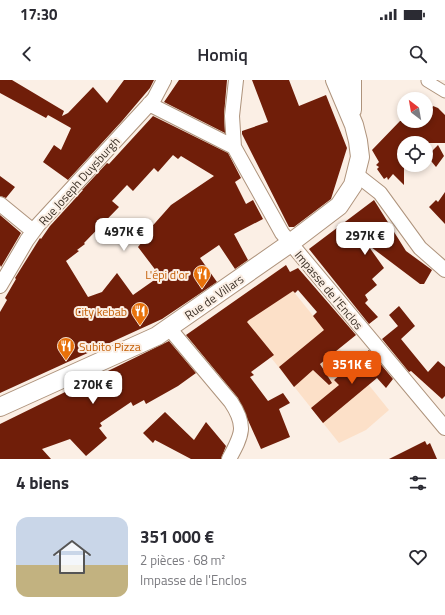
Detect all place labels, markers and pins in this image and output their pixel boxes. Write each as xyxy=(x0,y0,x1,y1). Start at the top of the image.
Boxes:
pin: 497K € xyxy=(91,218,157,252)
pin: 297K € xyxy=(332,222,398,256)
restaurant icon: L'épi d'or xyxy=(192,264,212,289)
place label: L'épi d'or xyxy=(145,265,189,284)
restaurant icon: City kebab xyxy=(130,301,150,326)
place label: City kebab xyxy=(75,302,127,321)
restaurant icon: Subito Pizza xyxy=(56,336,76,361)
place label: Subito Pizza xyxy=(79,337,141,356)
pin: 351K € xyxy=(319,351,385,385)
pin: 270K € xyxy=(60,371,126,405)

